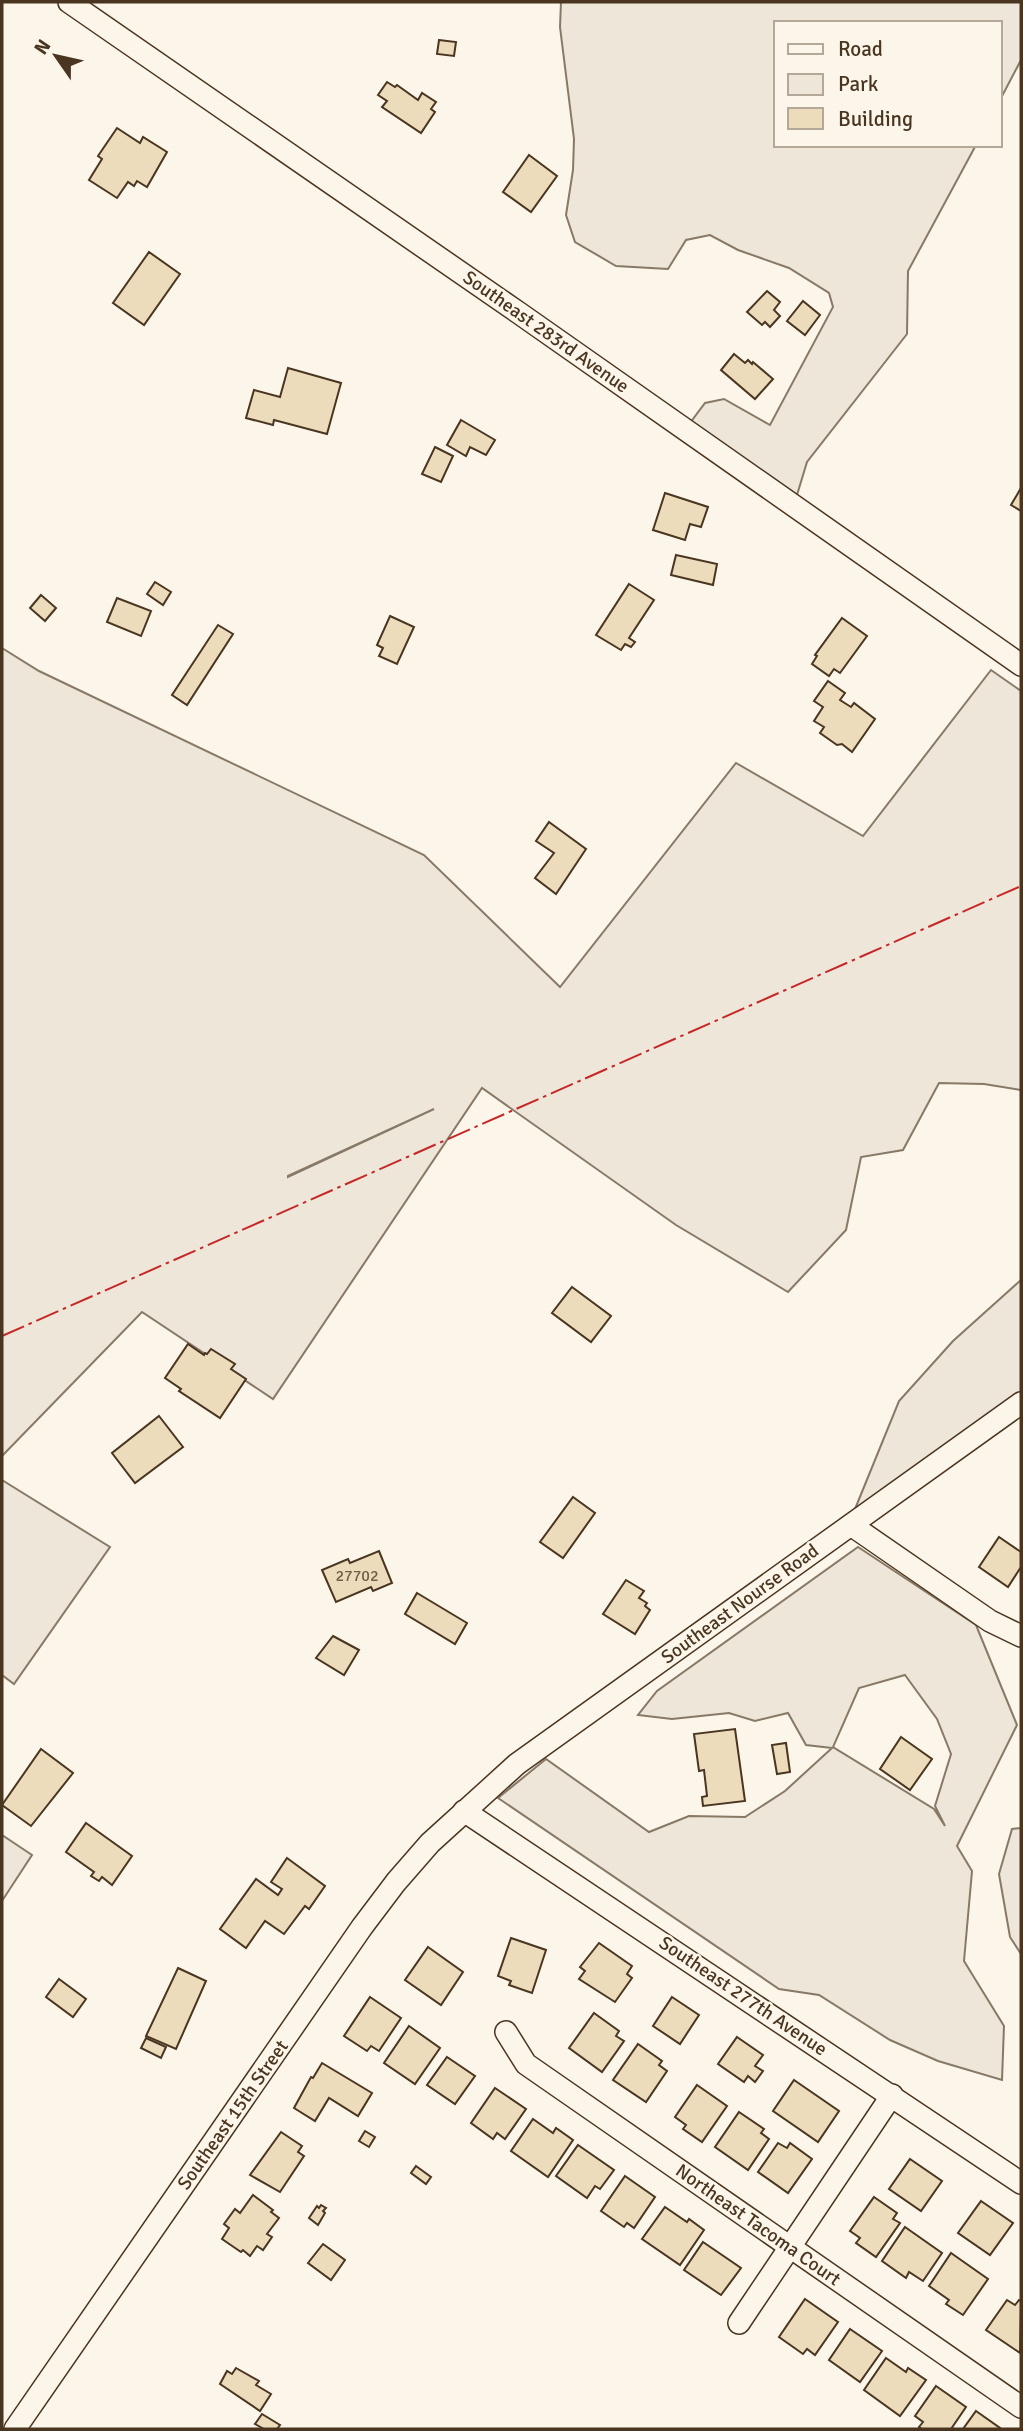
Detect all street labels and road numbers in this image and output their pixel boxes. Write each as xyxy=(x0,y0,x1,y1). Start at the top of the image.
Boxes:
street label: Southeast 283rd Avenue xyxy=(458,266,634,398)
street label: Southeast Nourse Road xyxy=(657,1539,823,1669)
street label: Southeast 277th Avenue xyxy=(654,1931,832,2061)
street label: Southeast 15th Street xyxy=(172,2035,294,2195)
street label: Northeast Tacoma Court xyxy=(671,2159,846,2291)

